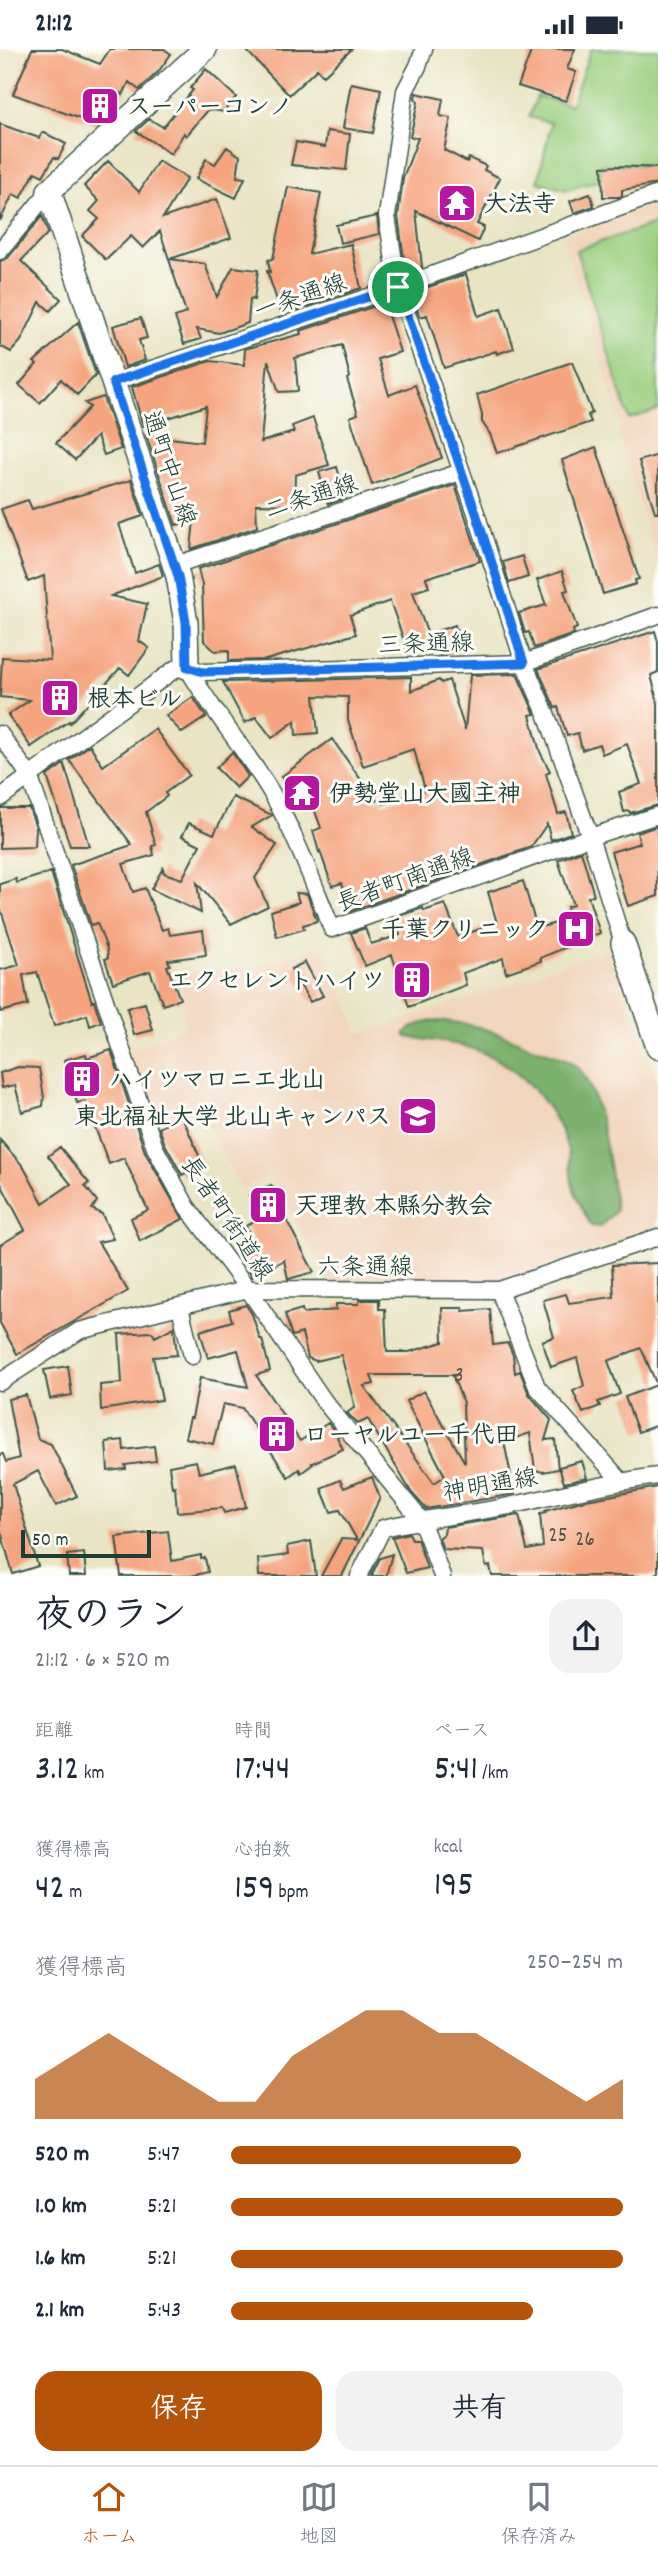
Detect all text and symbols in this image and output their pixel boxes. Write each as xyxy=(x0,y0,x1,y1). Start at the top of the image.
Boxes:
text: 21:12 xyxy=(35,6,73,43)
building icon: スーパーコンノ xyxy=(79,85,121,127)
place label: スーパーコンノ xyxy=(127,92,293,126)
temple icon: 大法寺 xyxy=(436,182,478,224)
place label: 大法寺 xyxy=(484,189,556,223)
pin xyxy=(368,257,428,317)
street label: 一条通線 xyxy=(250,267,352,331)
icon: arrive xyxy=(379,268,417,306)
street label: 通町中山線 xyxy=(132,407,203,531)
street label: 二条通線 xyxy=(261,468,363,530)
street label: 三条通線 xyxy=(378,627,475,665)
building icon: 根本ビル xyxy=(39,677,81,719)
place label: 根本ビル xyxy=(87,684,183,718)
temple icon: 伊勢堂山大國主神 xyxy=(281,772,323,814)
place label: 伊勢堂山大國主神 xyxy=(329,779,521,813)
street label: 長者町南通線 xyxy=(333,841,479,922)
hospital icon: 千葉クリニック xyxy=(555,908,597,950)
place label: 千葉クリニック xyxy=(381,915,549,949)
building icon: エクセレントハイツ xyxy=(391,959,433,1001)
place label: エクセレントハイツ xyxy=(169,966,385,1000)
building icon: ハイツマロニエ北山 xyxy=(61,1058,103,1100)
place label: ハイツマロニエ北山 xyxy=(109,1065,325,1099)
school or university icon: 東北福祉大学 北山キャンパス xyxy=(397,1095,439,1137)
place label: 東北福祉大学 北山キャンパス xyxy=(74,1102,391,1136)
street label: 長者町街道線 xyxy=(171,1150,280,1289)
building icon: 天理教 本縣分教会 xyxy=(247,1184,289,1226)
place label: 天理教 本縣分教会 xyxy=(295,1191,493,1225)
street label: 六条通線 xyxy=(317,1252,413,1286)
house number: 3 xyxy=(454,1362,464,1392)
building icon: ローヤルユー千代田 xyxy=(256,1413,298,1455)
place label: ローヤルユー千代田 xyxy=(304,1420,519,1454)
street label: 神明通線 xyxy=(440,1462,541,1512)
house number: 25 xyxy=(549,1522,567,1552)
house number: 26 xyxy=(575,1526,595,1556)
scale bar xyxy=(21,1527,150,1559)
text: 50 m xyxy=(32,1528,69,1555)
text: 夜のラン xyxy=(35,1591,187,1646)
button: share xyxy=(549,1599,623,1673)
text: 21:12 · 6 × 520 m xyxy=(35,1645,170,1678)
text: 距離 xyxy=(35,1719,73,1746)
text: 時間 xyxy=(234,1719,272,1746)
text: ペース xyxy=(434,1719,490,1746)
text: 3.12 xyxy=(35,1746,79,1796)
text: 17:44 xyxy=(234,1746,290,1796)
text: 5:41 xyxy=(434,1746,478,1796)
text: km xyxy=(79,1761,105,1788)
text: /km xyxy=(478,1761,508,1788)
text: kcal xyxy=(434,1835,463,1862)
text: 獲得標高 xyxy=(35,1838,111,1865)
text: 心拍数 xyxy=(234,1838,291,1865)
text: 195 xyxy=(434,1862,474,1912)
text: 42 xyxy=(35,1865,65,1915)
text: 159 xyxy=(234,1865,274,1915)
text: m xyxy=(65,1880,82,1907)
text: bpm xyxy=(274,1880,309,1907)
text: 250–254 m xyxy=(527,1947,623,1980)
text: 獲得標高 xyxy=(35,1953,127,1986)
text: 520 m xyxy=(35,2139,89,2172)
text: 5:47 xyxy=(147,2139,180,2172)
text: 1.0 km xyxy=(35,2191,87,2224)
text: 5:21 xyxy=(147,2191,177,2224)
text: 1.6 km xyxy=(35,2243,86,2276)
text: 5:21 xyxy=(147,2243,177,2276)
text: 2.1 km xyxy=(35,2295,84,2328)
text: 5:43 xyxy=(147,2295,181,2328)
button: 保存 xyxy=(35,2371,322,2451)
button: 共有 xyxy=(336,2371,623,2451)
tab: ホーム xyxy=(81,2478,138,2552)
tab: 地図 xyxy=(300,2478,338,2552)
tab: 保存済み xyxy=(501,2478,577,2552)

